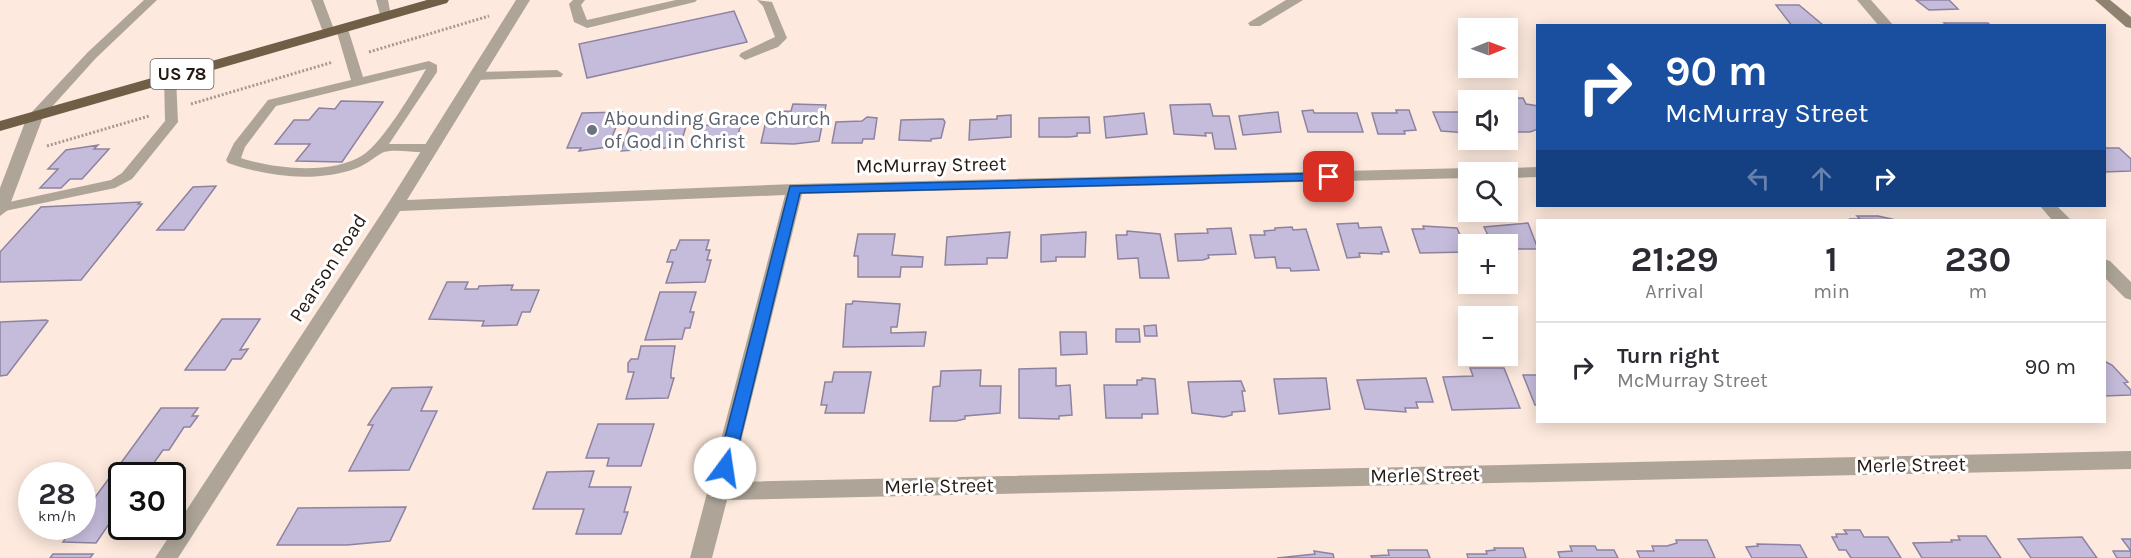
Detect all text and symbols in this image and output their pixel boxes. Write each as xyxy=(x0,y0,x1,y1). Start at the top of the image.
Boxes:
north arrow xyxy=(1458,18,1518,78)
map controls xyxy=(1458,18,1518,366)
text: 90 m xyxy=(1665,46,1768,96)
icon: right xyxy=(1566,48,1644,126)
road number: US 78 xyxy=(150,59,213,89)
button: sound xyxy=(1458,90,1518,150)
text: McMurray Street xyxy=(1665,97,1869,129)
place label: Abounding Grace Church of God in Christ xyxy=(604,107,831,153)
marker: Abounding Grace Church of God in Christ xyxy=(585,123,599,137)
pin xyxy=(1303,151,1354,202)
street label: McMurray Street xyxy=(855,152,1007,178)
icon: arrive xyxy=(1312,160,1345,193)
button: search xyxy=(1458,162,1518,222)
icon: left xyxy=(1742,162,1775,195)
icon: ahead xyxy=(1805,162,1838,195)
icon: right xyxy=(1868,162,1901,195)
street label: Pearson Road xyxy=(285,210,371,326)
button: + xyxy=(1458,234,1518,294)
text: 21:29 xyxy=(1631,238,1719,280)
text: 1 xyxy=(1825,238,1838,280)
text: 230 xyxy=(1944,238,2011,280)
text: Arrival xyxy=(1645,280,1704,303)
text: min xyxy=(1813,280,1850,303)
text: m xyxy=(1969,280,1987,303)
button: − xyxy=(1458,306,1518,366)
text: Turn right xyxy=(1617,343,1720,369)
icon: right xyxy=(1566,351,1599,384)
text: 90 m xyxy=(2024,354,2076,380)
text: McMurray Street xyxy=(1617,369,1768,392)
position arrow xyxy=(693,436,757,500)
street label: Merle Street xyxy=(1856,453,1967,477)
speed limit sign: 30 xyxy=(108,462,186,540)
street label: Merle Street xyxy=(1370,463,1481,487)
street label: Merle Street xyxy=(884,474,995,498)
text: 28 xyxy=(38,476,76,512)
text: km/h xyxy=(38,507,76,525)

